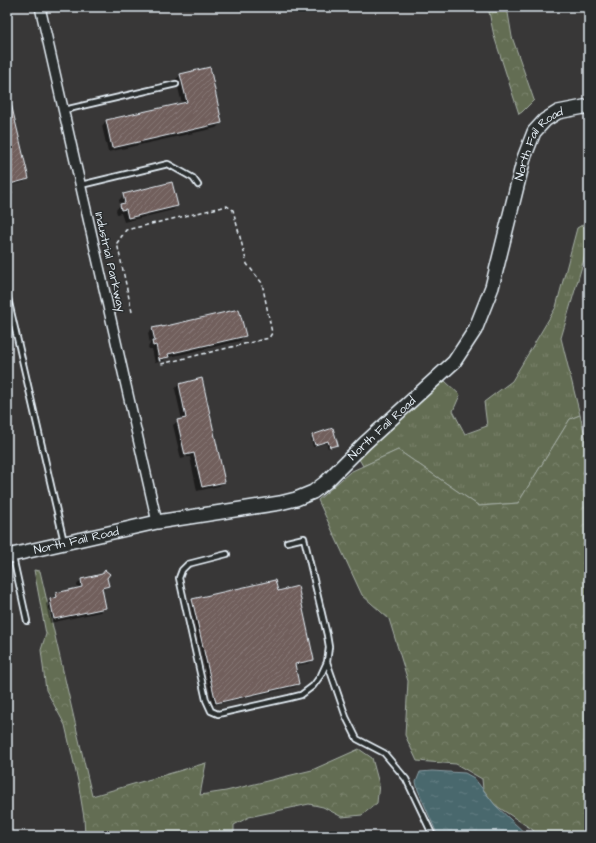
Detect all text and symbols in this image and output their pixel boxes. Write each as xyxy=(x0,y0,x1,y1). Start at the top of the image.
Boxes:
street label: North Fail Road xyxy=(510,103,564,182)
street label: Industrial Parkway xyxy=(89,210,130,314)
street label: North Fail Road xyxy=(344,392,419,464)
street label: North Fail Road xyxy=(32,522,121,558)

